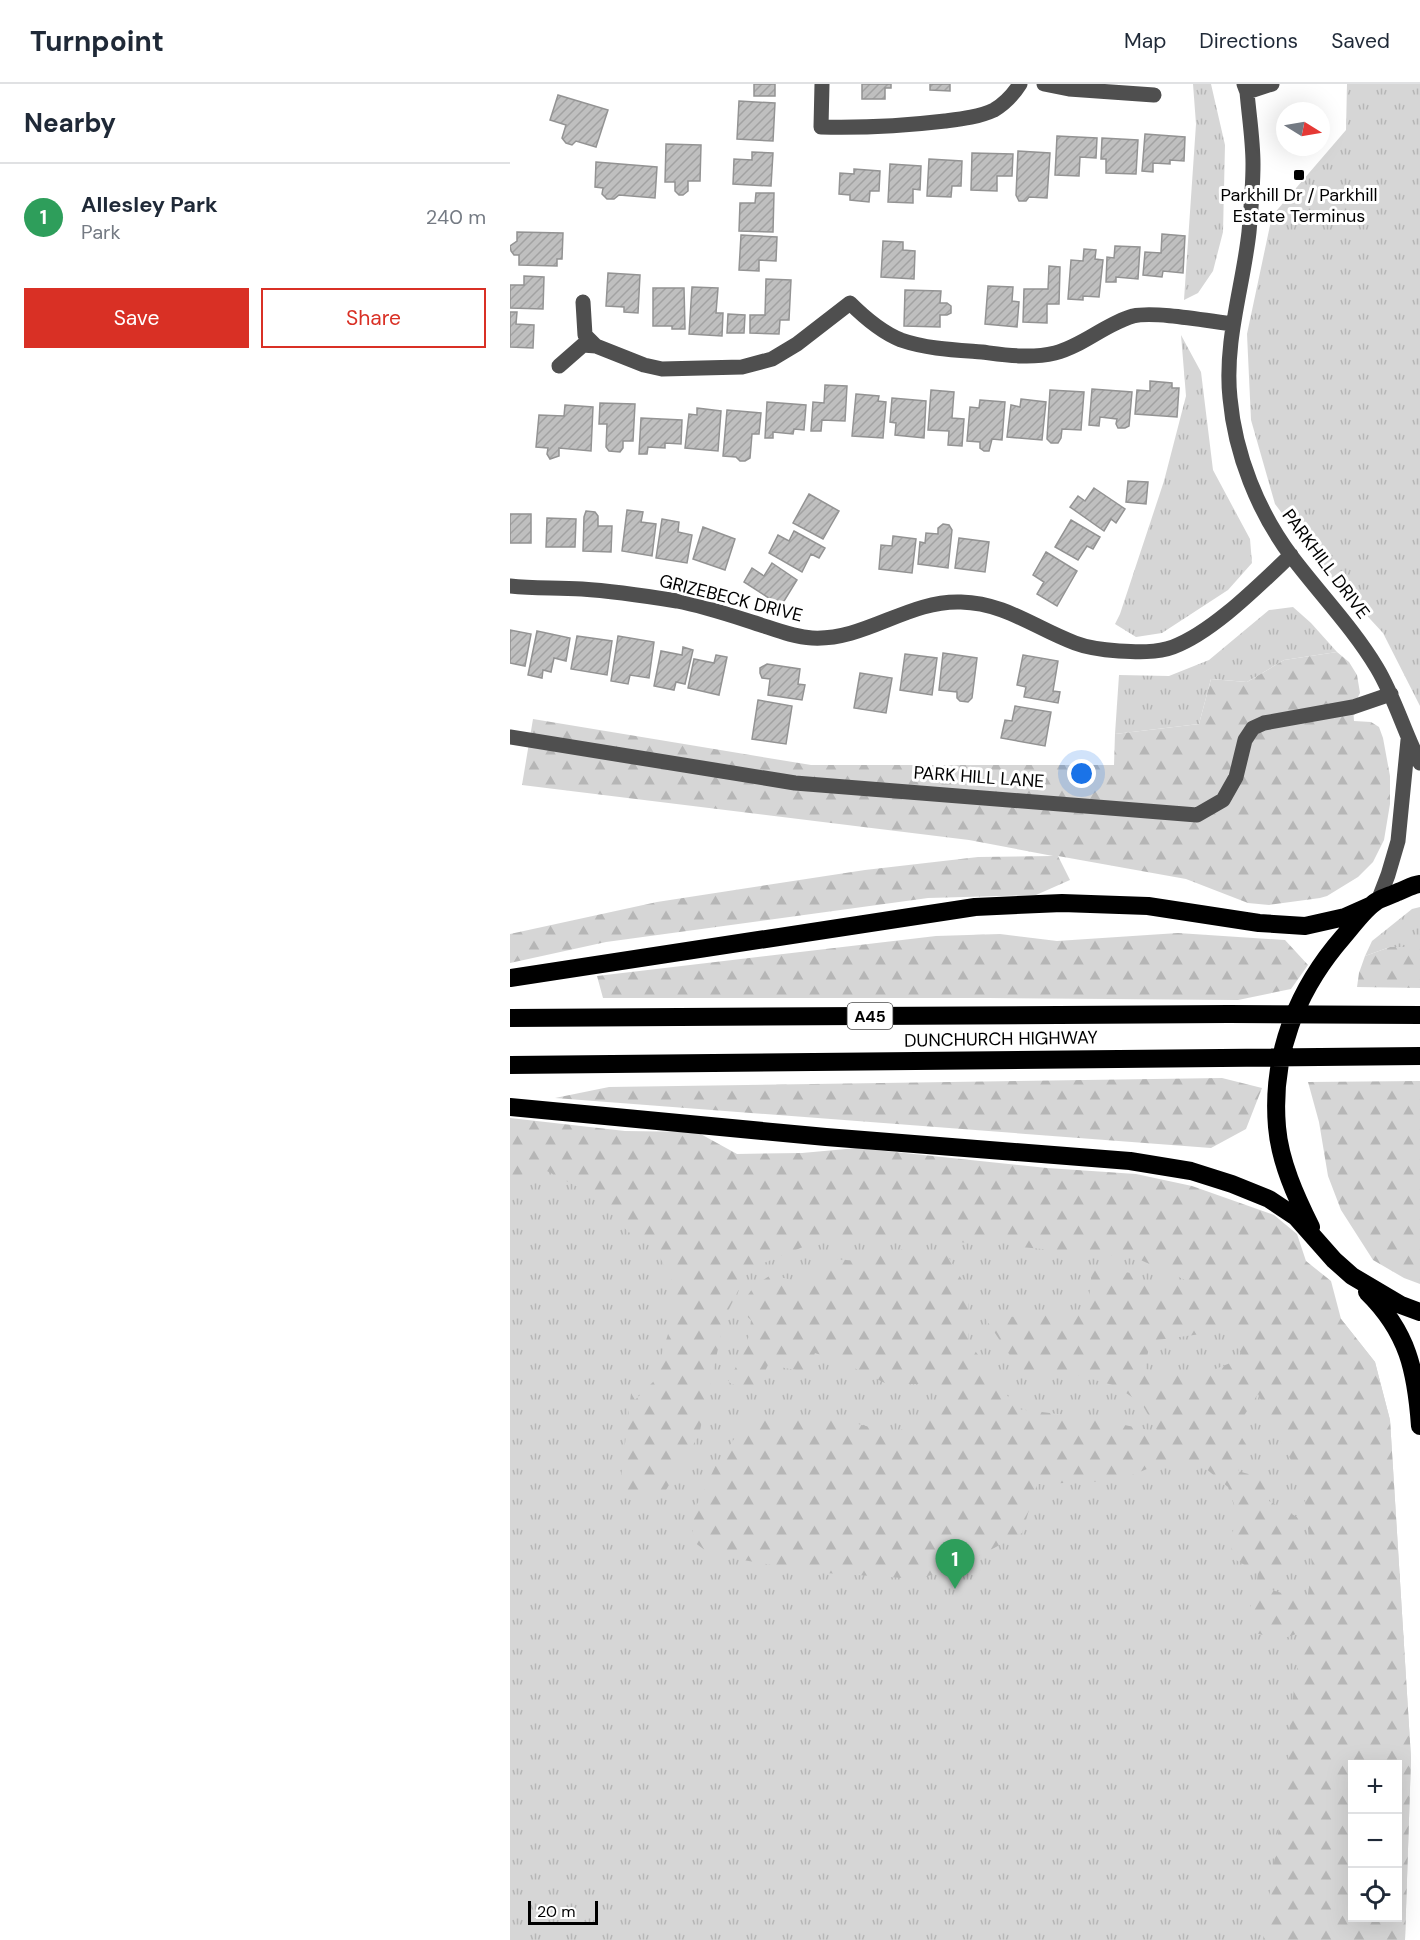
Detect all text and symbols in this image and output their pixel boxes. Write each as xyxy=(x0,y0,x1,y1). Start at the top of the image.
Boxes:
text: Turnpoint xyxy=(30,23,164,60)
text: Map xyxy=(1124,27,1166,55)
text: Directions xyxy=(1199,27,1298,55)
text: Saved xyxy=(1331,27,1390,55)
north arrow xyxy=(1276,102,1330,156)
text: Nearby xyxy=(24,106,116,140)
marker: Parkhill Dr / Parkhill Estate Terminus xyxy=(1292,168,1306,182)
place label: Parkhill Dr / Parkhill Estate Terminus xyxy=(1221,183,1377,228)
text: Allesley Park xyxy=(81,190,218,219)
text: 1 xyxy=(40,204,47,230)
text: 240 m xyxy=(426,204,486,230)
text: Park xyxy=(81,219,121,245)
button: Save xyxy=(24,288,249,348)
button: Share xyxy=(261,288,486,348)
street label: PARKHILL DRIVE xyxy=(1277,504,1375,624)
street label: GRIZEBECK DRIVE xyxy=(657,569,805,627)
your location xyxy=(1067,759,1096,788)
street label: PARK HILL LANE xyxy=(913,760,1045,794)
road number: A45 xyxy=(848,1003,892,1029)
street label: DUNCHURCH HIGHWAY xyxy=(904,1025,1099,1053)
pin: 1 xyxy=(936,1540,974,1589)
map controls xyxy=(1348,1760,1402,1922)
button: + xyxy=(1348,1760,1402,1814)
button: − xyxy=(1348,1814,1402,1868)
button: locate xyxy=(1348,1868,1402,1922)
scale bar xyxy=(528,1898,598,1926)
text: 20 m xyxy=(537,1901,576,1922)

